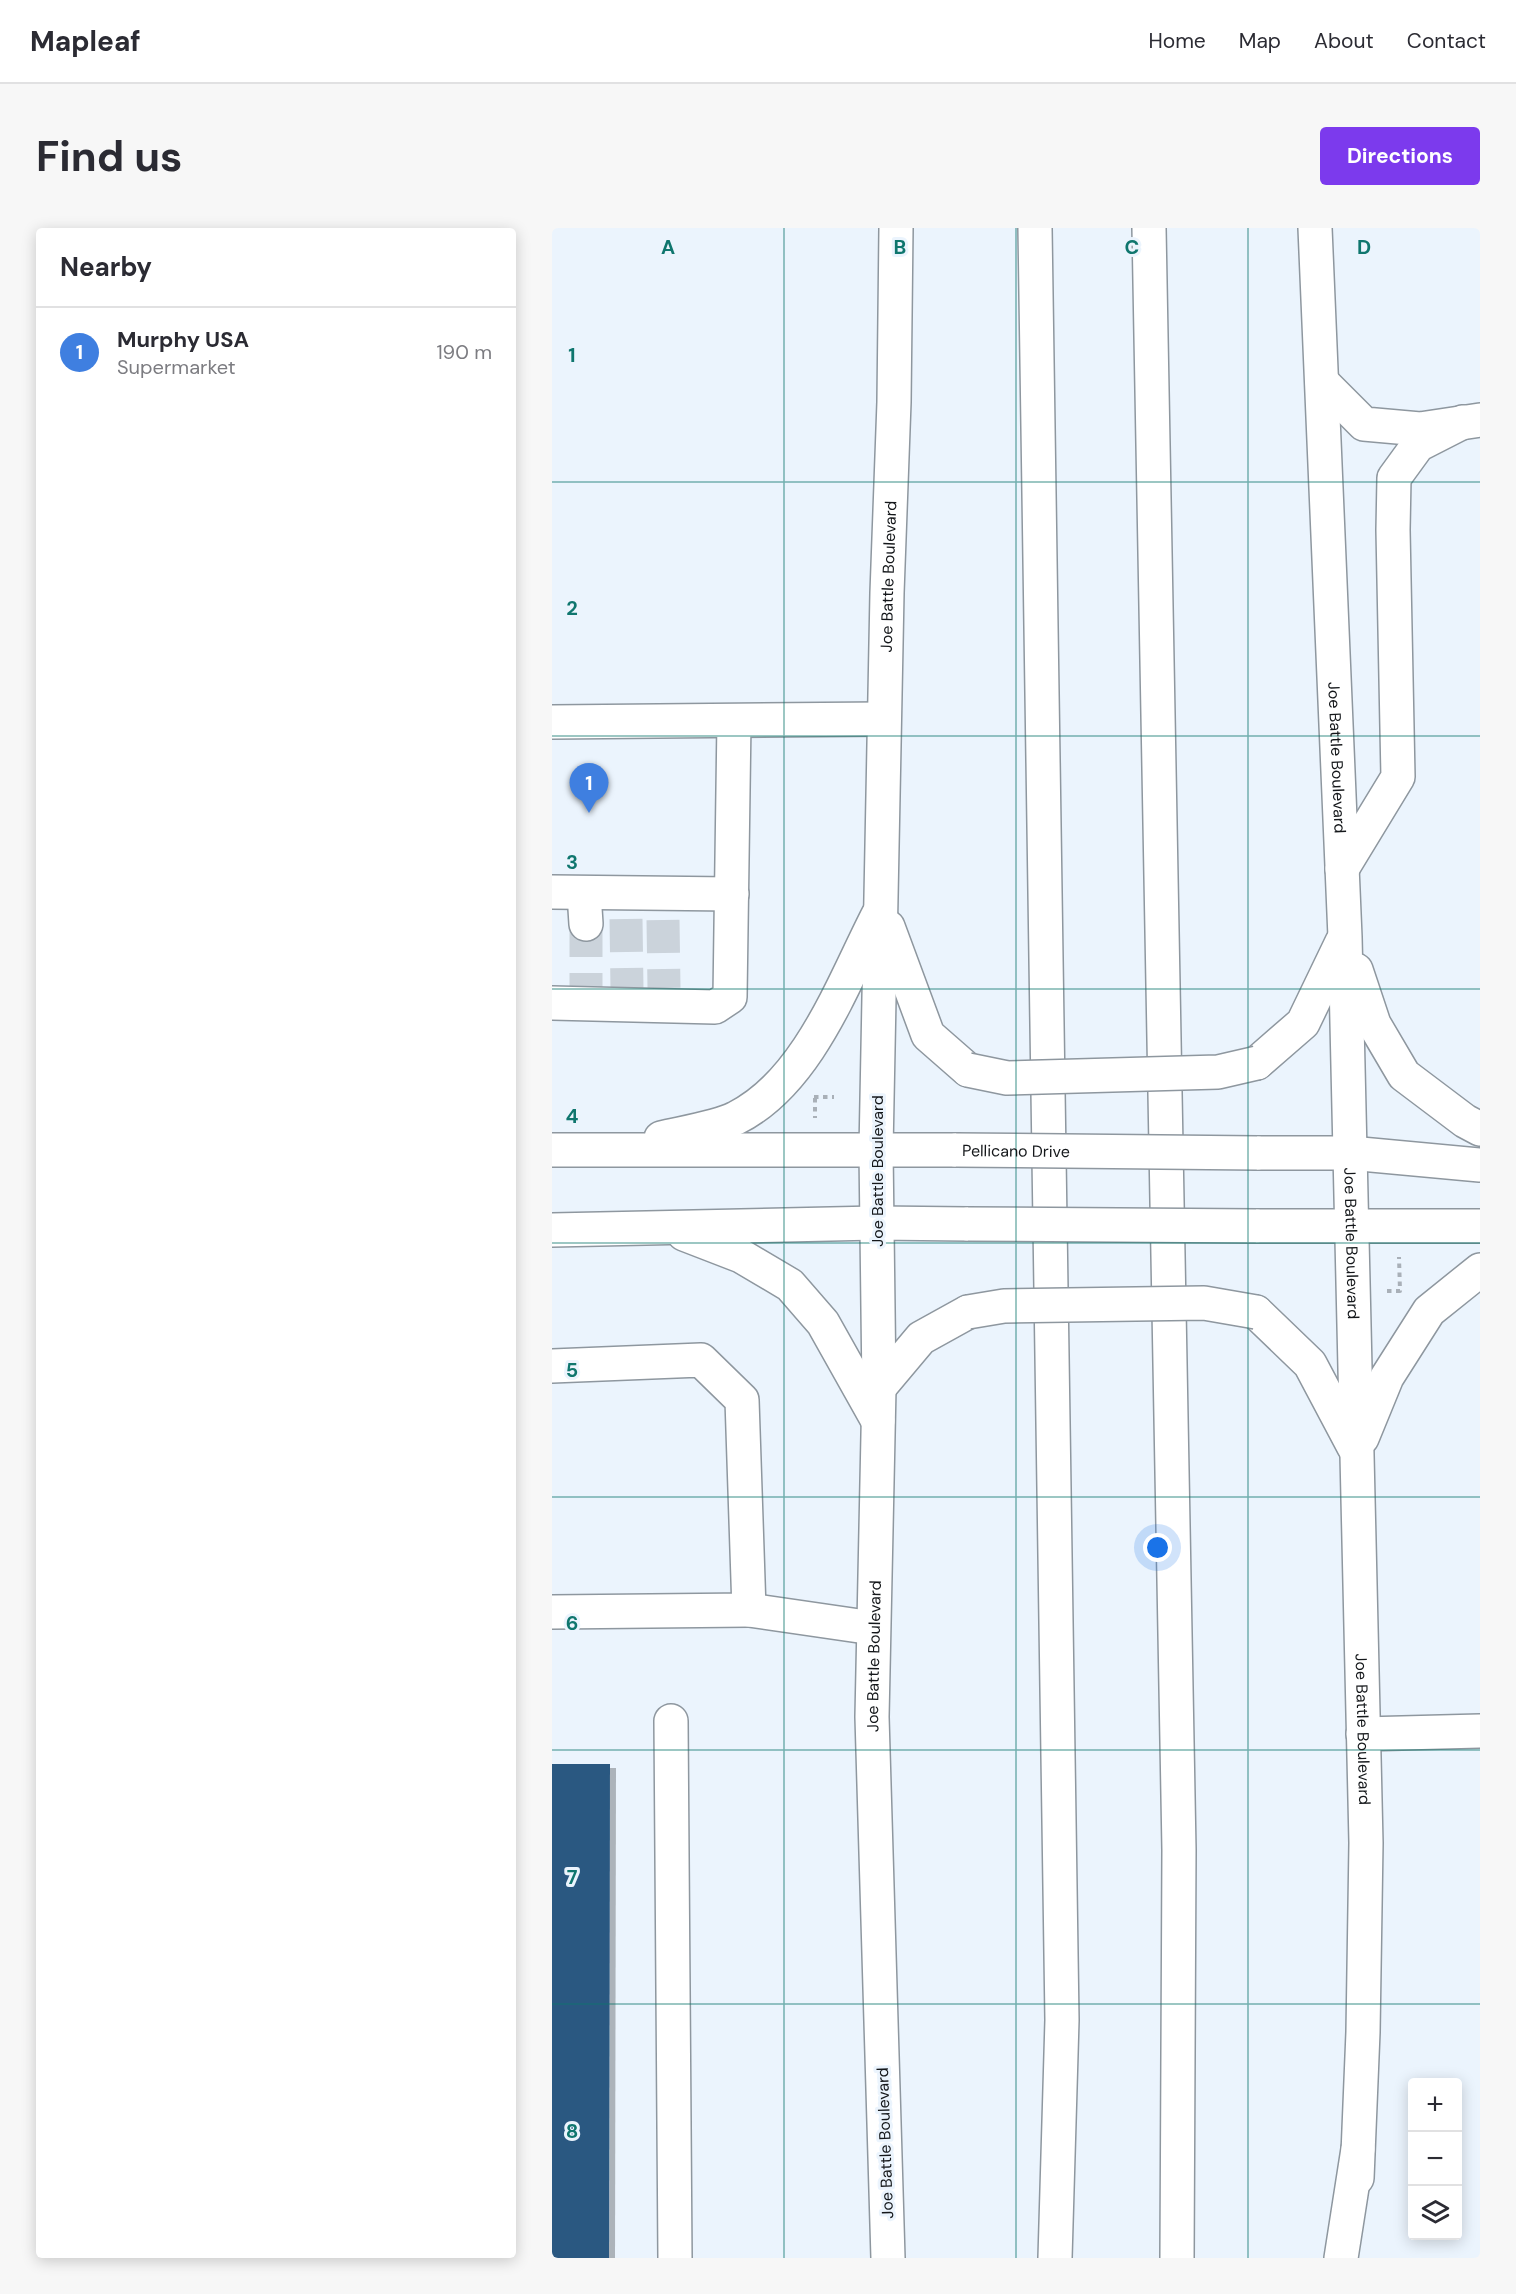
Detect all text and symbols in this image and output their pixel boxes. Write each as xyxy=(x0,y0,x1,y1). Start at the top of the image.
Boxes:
text: Mapleaf xyxy=(30,23,141,60)
text: Home xyxy=(1148,27,1206,55)
text: Map xyxy=(1239,27,1281,55)
text: About xyxy=(1314,27,1374,55)
text: Contact xyxy=(1407,27,1486,55)
button: Directions xyxy=(1320,127,1480,185)
text: Find us xyxy=(36,129,182,184)
text: A xyxy=(661,234,675,260)
text: B xyxy=(894,234,906,260)
text: C xyxy=(1125,234,1139,260)
text: D xyxy=(1357,234,1371,260)
text: Nearby xyxy=(60,250,152,284)
text: Murphy USA xyxy=(117,325,249,354)
text: 1 xyxy=(76,339,83,365)
text: 190 m xyxy=(436,339,492,365)
text: 1 xyxy=(568,342,576,368)
text: Supermarket xyxy=(117,354,236,380)
street label: Joe Battle Boulevard xyxy=(875,500,901,652)
text: 2 xyxy=(566,595,578,621)
street label: Joe Battle Boulevard xyxy=(1324,681,1351,834)
pin: 1 xyxy=(570,764,609,813)
text: 3 xyxy=(566,849,578,875)
street label: Joe Battle Boulevard xyxy=(867,1095,888,1247)
text: 4 xyxy=(566,1103,579,1129)
street label: Pellicano Drive xyxy=(962,1140,1070,1162)
street label: Joe Battle Boulevard xyxy=(1340,1167,1364,1319)
text: 5 xyxy=(566,1357,578,1383)
your location xyxy=(1143,1533,1172,1562)
street label: Joe Battle Boulevard xyxy=(861,1580,885,1732)
text: 6 xyxy=(566,1610,578,1636)
street label: Joe Battle Boulevard xyxy=(1351,1653,1376,1805)
text: 7 xyxy=(567,1864,578,1890)
street label: Joe Battle Boulevard xyxy=(872,2067,898,2219)
map controls xyxy=(1408,2078,1462,2240)
button: + xyxy=(1408,2078,1462,2132)
text: 8 xyxy=(566,2118,578,2144)
button: − xyxy=(1408,2132,1462,2186)
button: layers xyxy=(1408,2186,1462,2240)

